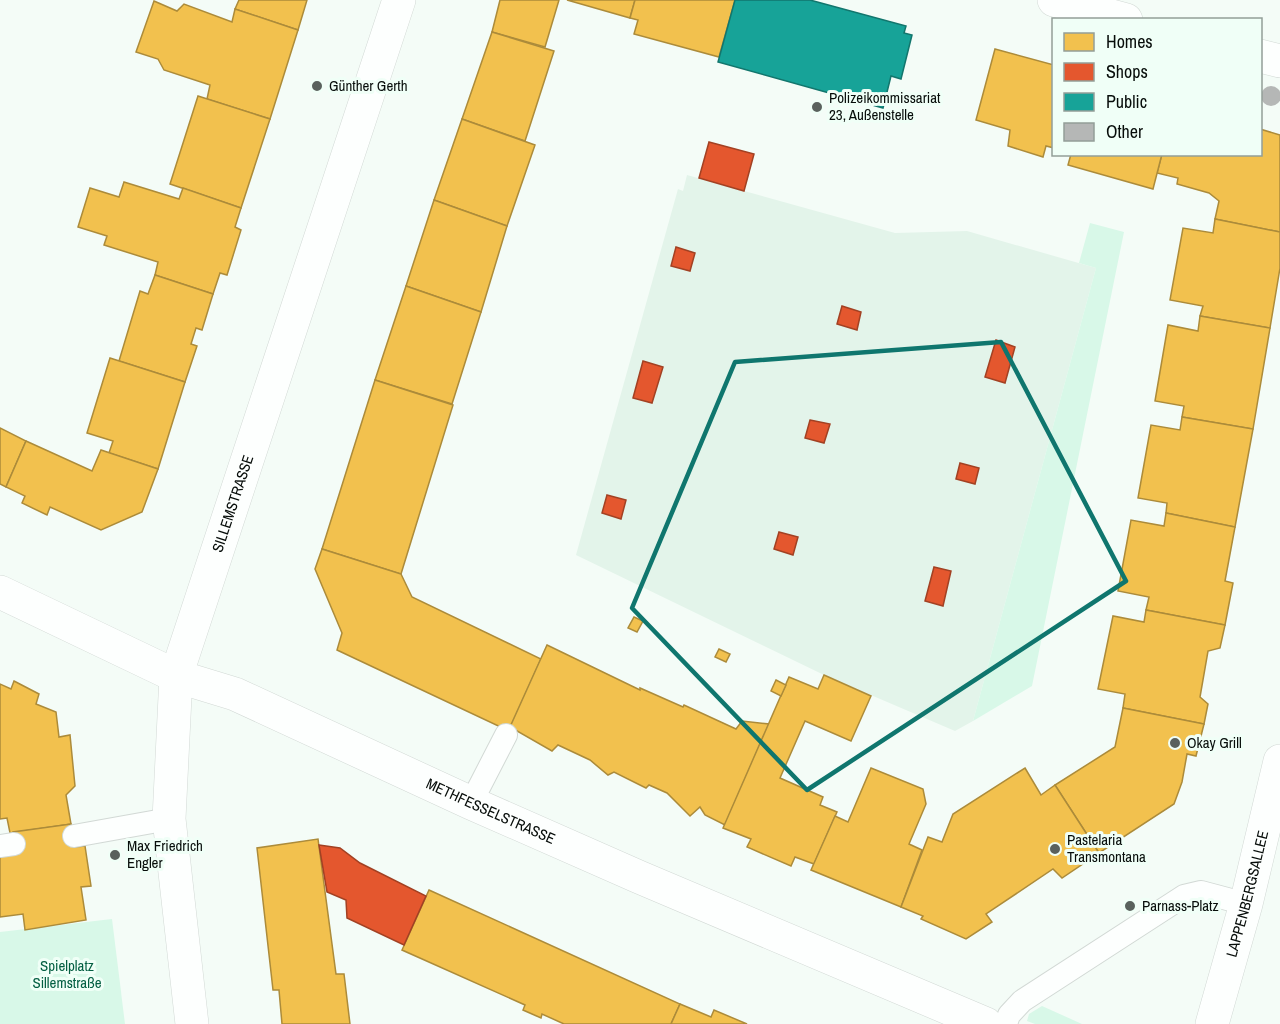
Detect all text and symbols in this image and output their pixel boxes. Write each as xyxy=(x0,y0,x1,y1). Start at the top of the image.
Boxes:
legend xyxy=(1052,18,1262,156)
text: Homes xyxy=(1106,29,1153,54)
text: Shops xyxy=(1106,59,1148,84)
place label: Günther Gerth xyxy=(329,75,408,96)
marker: Günther Gerth xyxy=(310,79,324,93)
place label: Polizeikommissariat 23, Außenstelle xyxy=(829,87,941,125)
text: Public xyxy=(1106,89,1147,114)
marker: Polizeikommissariat 23, Außenstelle xyxy=(810,100,824,114)
text: Other xyxy=(1106,119,1143,144)
street label: SILLEMSTRASSE xyxy=(207,452,258,555)
place label: Okay Grill xyxy=(1187,732,1242,753)
marker: Okay Grill xyxy=(1168,736,1182,750)
street label: METHFESSELSTRASSE xyxy=(423,773,559,849)
street label: LAPPENBERGSALLEE xyxy=(1220,828,1273,959)
place label: Pastelaria Transmontana xyxy=(1067,829,1146,867)
place label: Max Friedrich Engler xyxy=(127,835,203,873)
marker: Pastelaria Transmontana xyxy=(1048,842,1062,856)
marker: Max Friedrich Engler xyxy=(108,848,122,862)
place label: Parnass-Platz xyxy=(1142,895,1219,916)
marker: Parnass-Platz xyxy=(1123,899,1137,913)
park label: Spielplatz Sillemstraße xyxy=(32,955,102,993)

